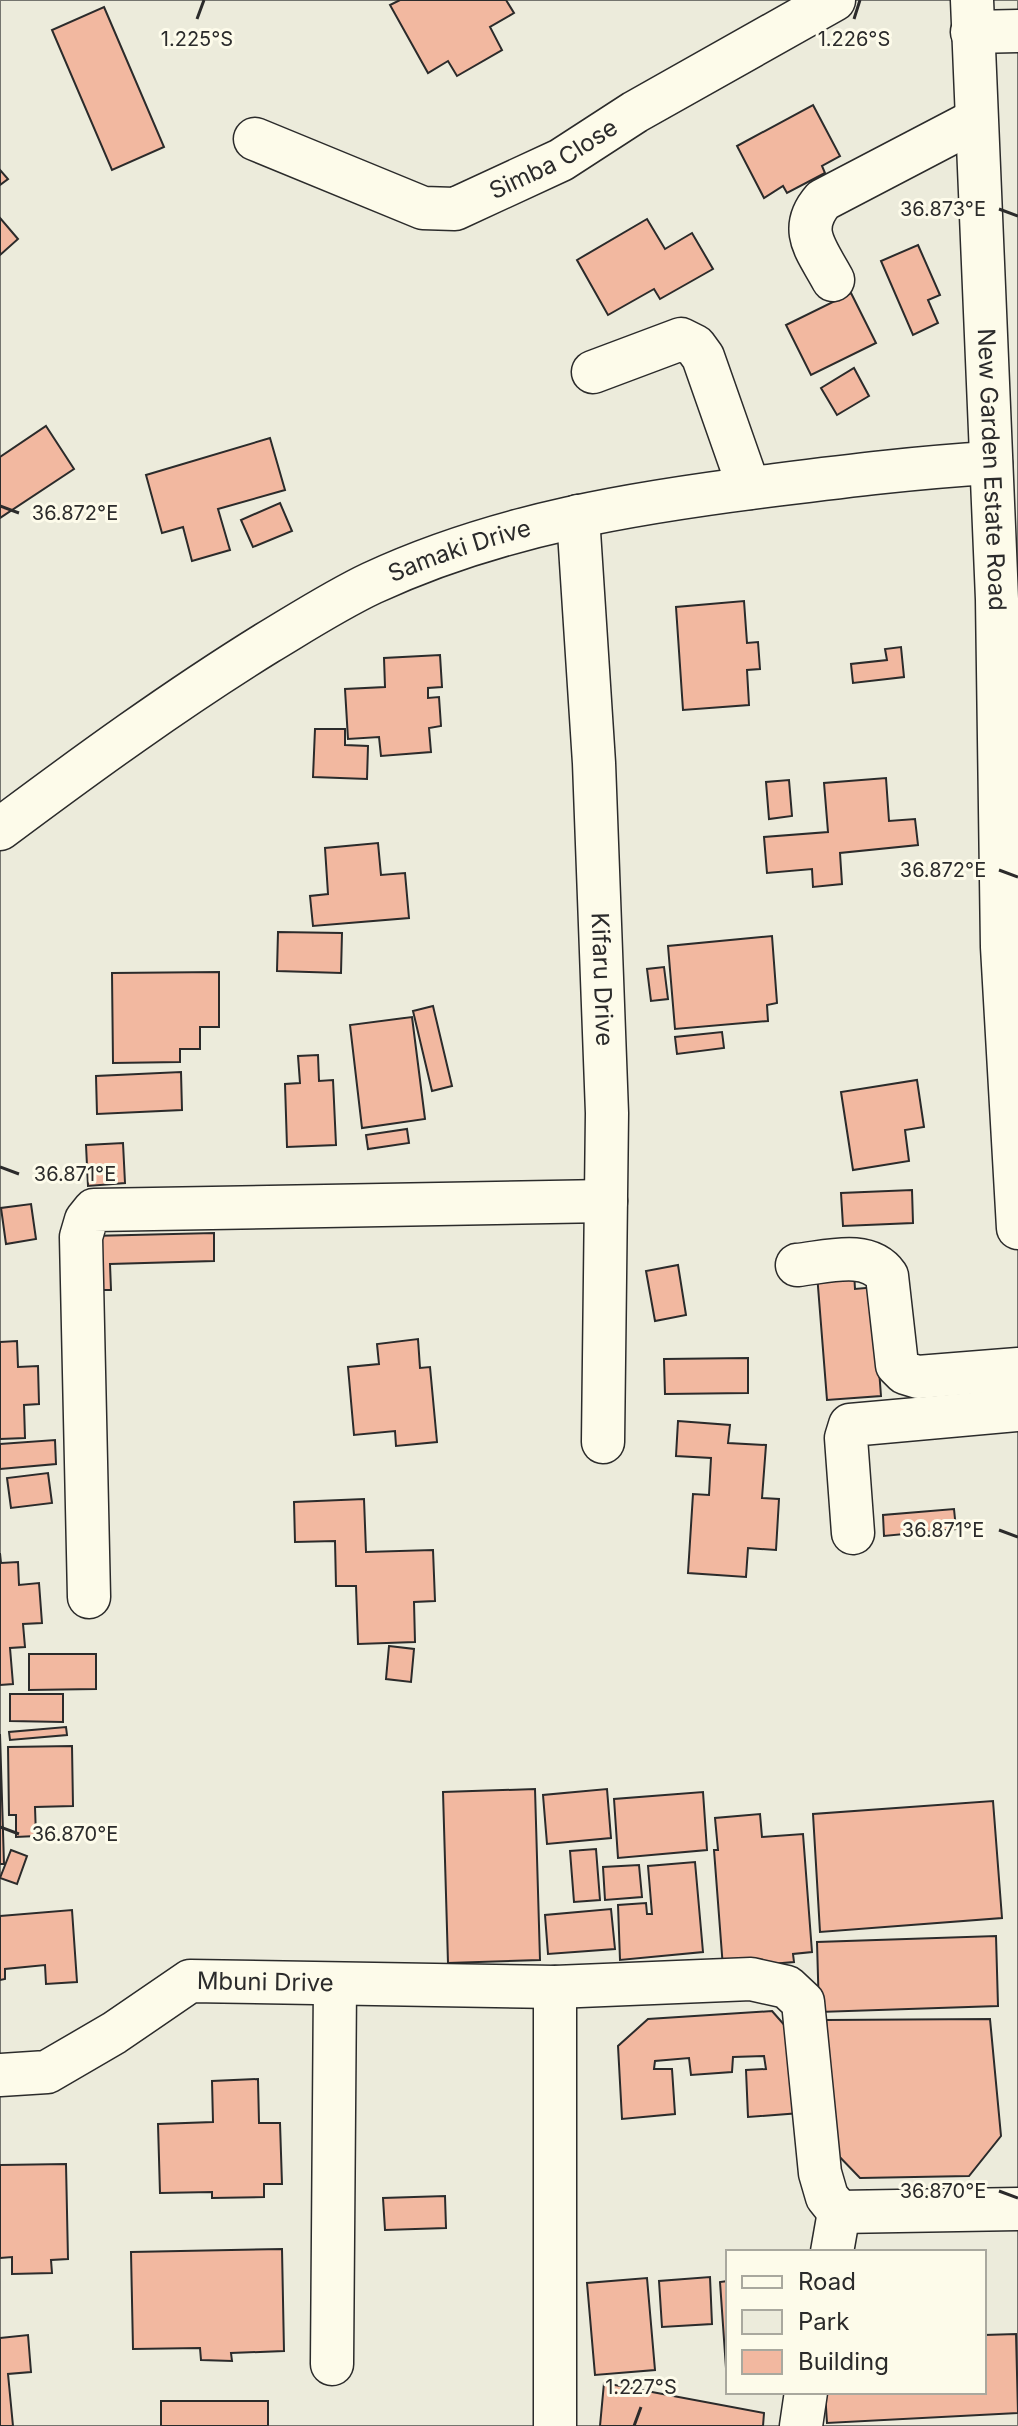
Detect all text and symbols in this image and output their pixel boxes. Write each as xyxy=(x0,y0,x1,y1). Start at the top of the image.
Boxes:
text: 1.225°S xyxy=(161,27,233,51)
text: 1.226°S xyxy=(818,27,890,51)
street label: Simba Close xyxy=(485,112,623,205)
text: 36.873°E xyxy=(900,197,986,221)
street label: New Garden Estate Road xyxy=(972,328,1012,611)
text: 36.872°E xyxy=(32,501,118,525)
street label: Samaki Drive xyxy=(384,513,534,588)
text: 36.872°E xyxy=(900,858,986,882)
street label: Kifaru Drive xyxy=(586,912,620,1047)
text: 36.871°E xyxy=(34,1162,116,1186)
text: 36.871°E xyxy=(902,1518,984,1542)
text: 36.870°E xyxy=(32,1822,118,1846)
street label: Mbuni Drive xyxy=(197,1966,334,1997)
text: 36.870°E xyxy=(900,2179,986,2203)
legend xyxy=(726,2250,986,2394)
text: Road xyxy=(798,2267,856,2296)
text: Park xyxy=(798,2307,849,2336)
text: Building xyxy=(798,2347,889,2376)
text: 1.227°S xyxy=(605,2375,677,2399)

